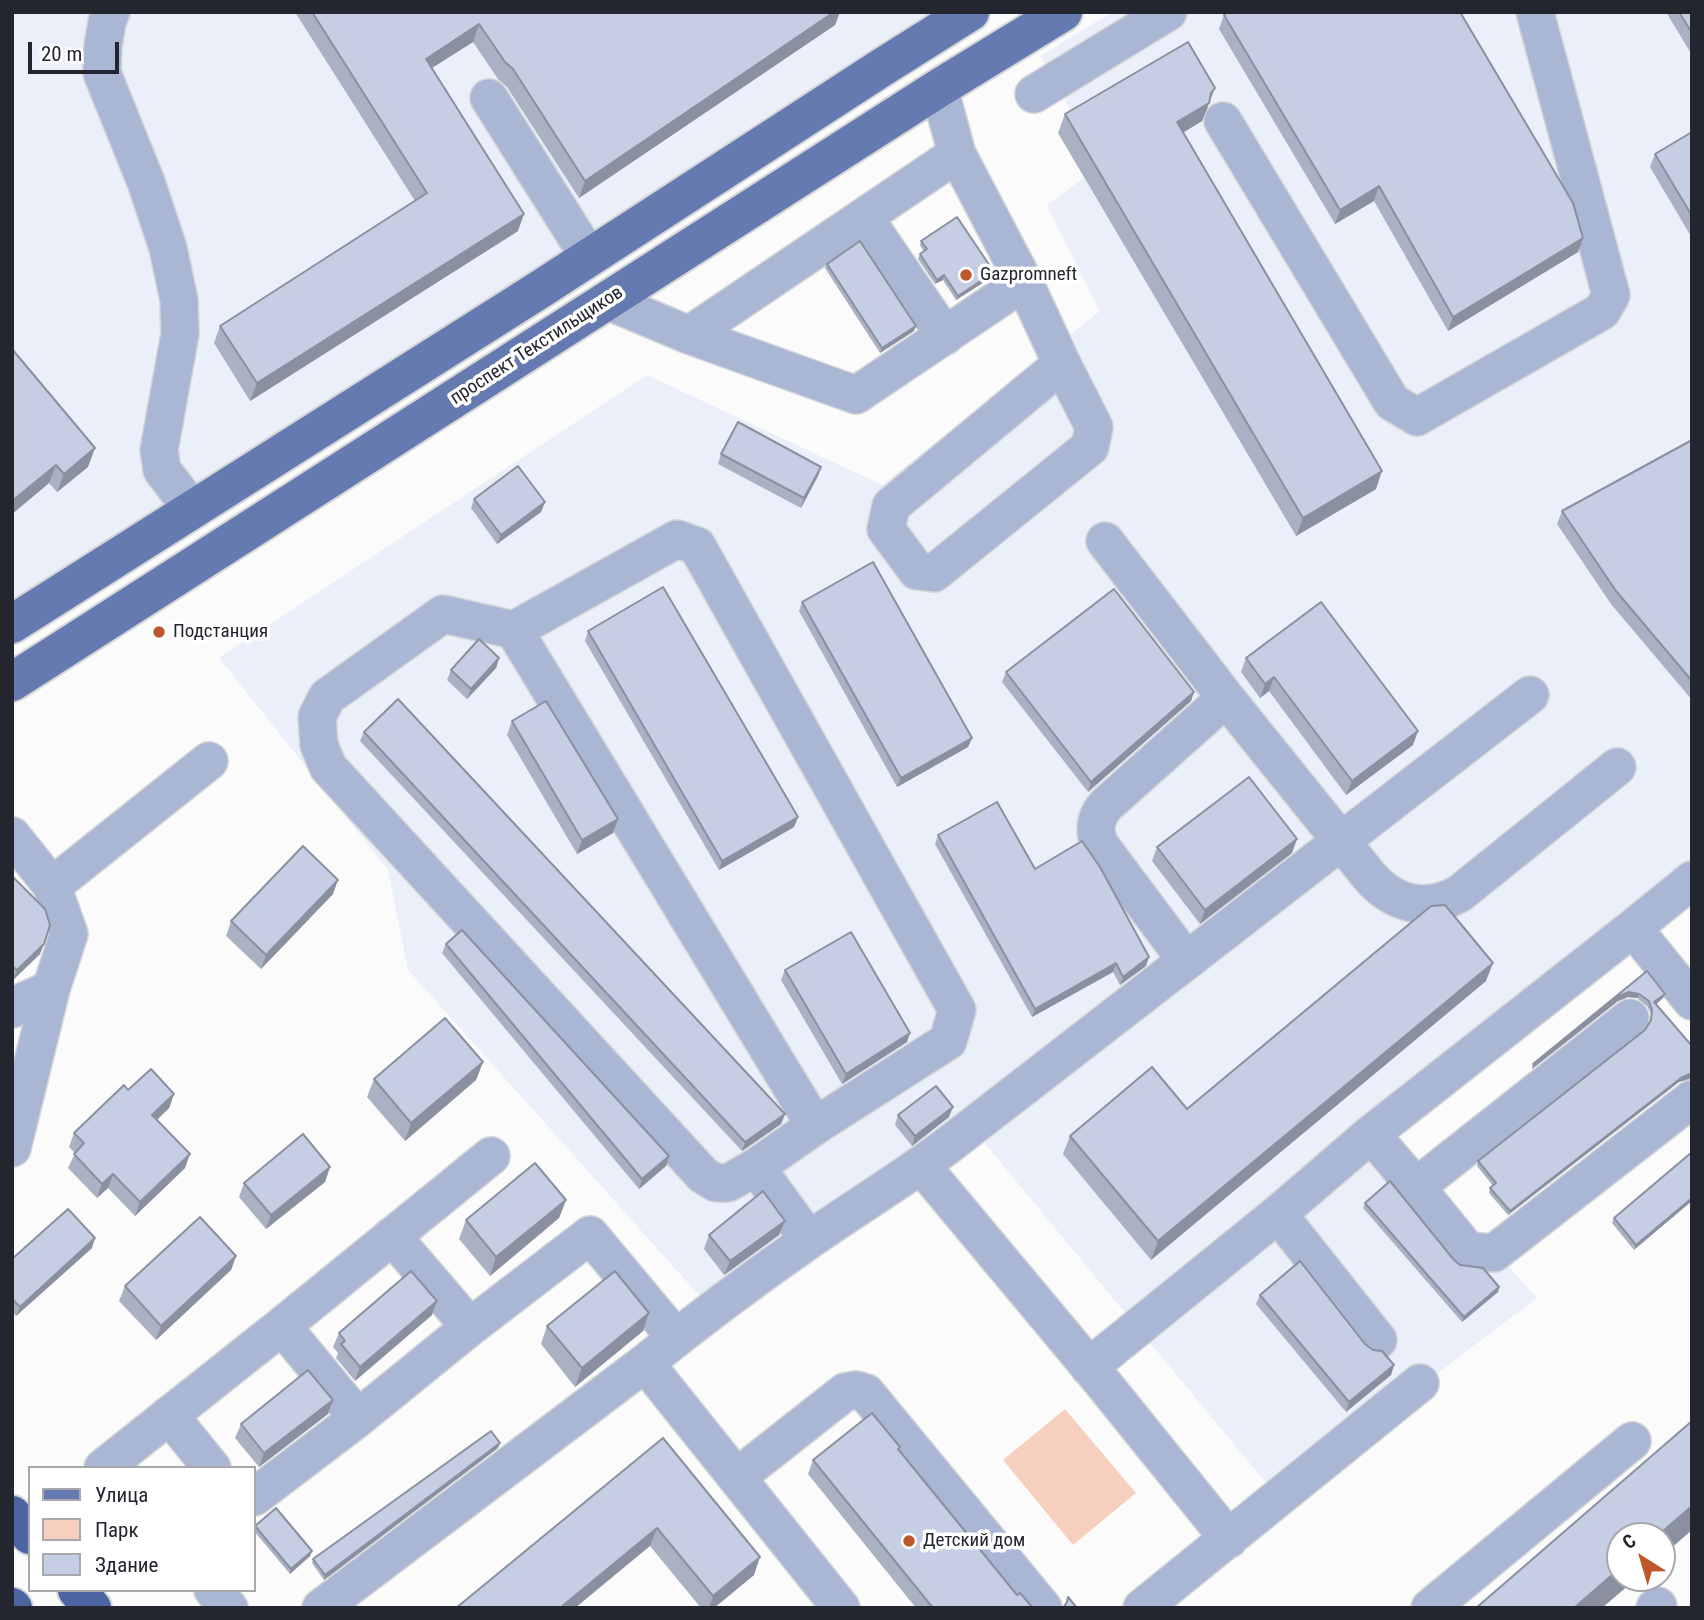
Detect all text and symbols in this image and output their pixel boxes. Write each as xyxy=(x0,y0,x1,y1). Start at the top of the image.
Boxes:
scale bar xyxy=(32,28,122,72)
text: 20 m xyxy=(41,42,82,66)
place label: Gazpromneft xyxy=(980,264,1077,286)
marker: Gazpromneft xyxy=(958,267,974,283)
street label: проспект Текстильщиков xyxy=(446,282,628,410)
place label: Подстанция xyxy=(173,621,268,643)
marker: Подстанция xyxy=(151,624,167,640)
legend xyxy=(28,1466,256,1592)
text: Улица xyxy=(95,1483,148,1507)
text: Парк xyxy=(95,1518,139,1542)
north arrow xyxy=(1606,1522,1676,1592)
text: С xyxy=(1618,1529,1641,1554)
place label: Детский дом xyxy=(923,1530,1025,1552)
marker: Детский дом xyxy=(901,1533,917,1549)
text: Здание xyxy=(95,1553,158,1577)

